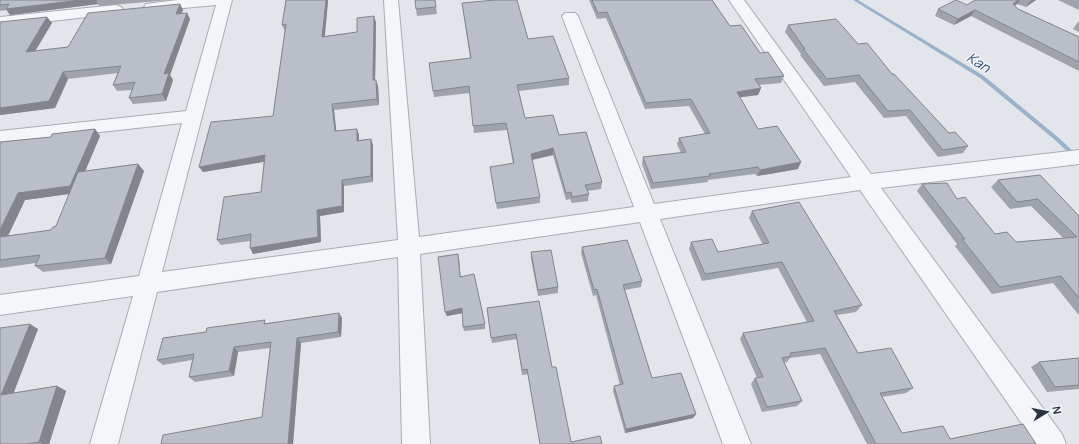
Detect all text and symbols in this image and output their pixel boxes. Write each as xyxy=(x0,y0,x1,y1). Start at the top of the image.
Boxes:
water label: Kan xyxy=(964,47,995,77)
north arrow xyxy=(1027,392,1067,432)
text: N xyxy=(1049,405,1065,415)

